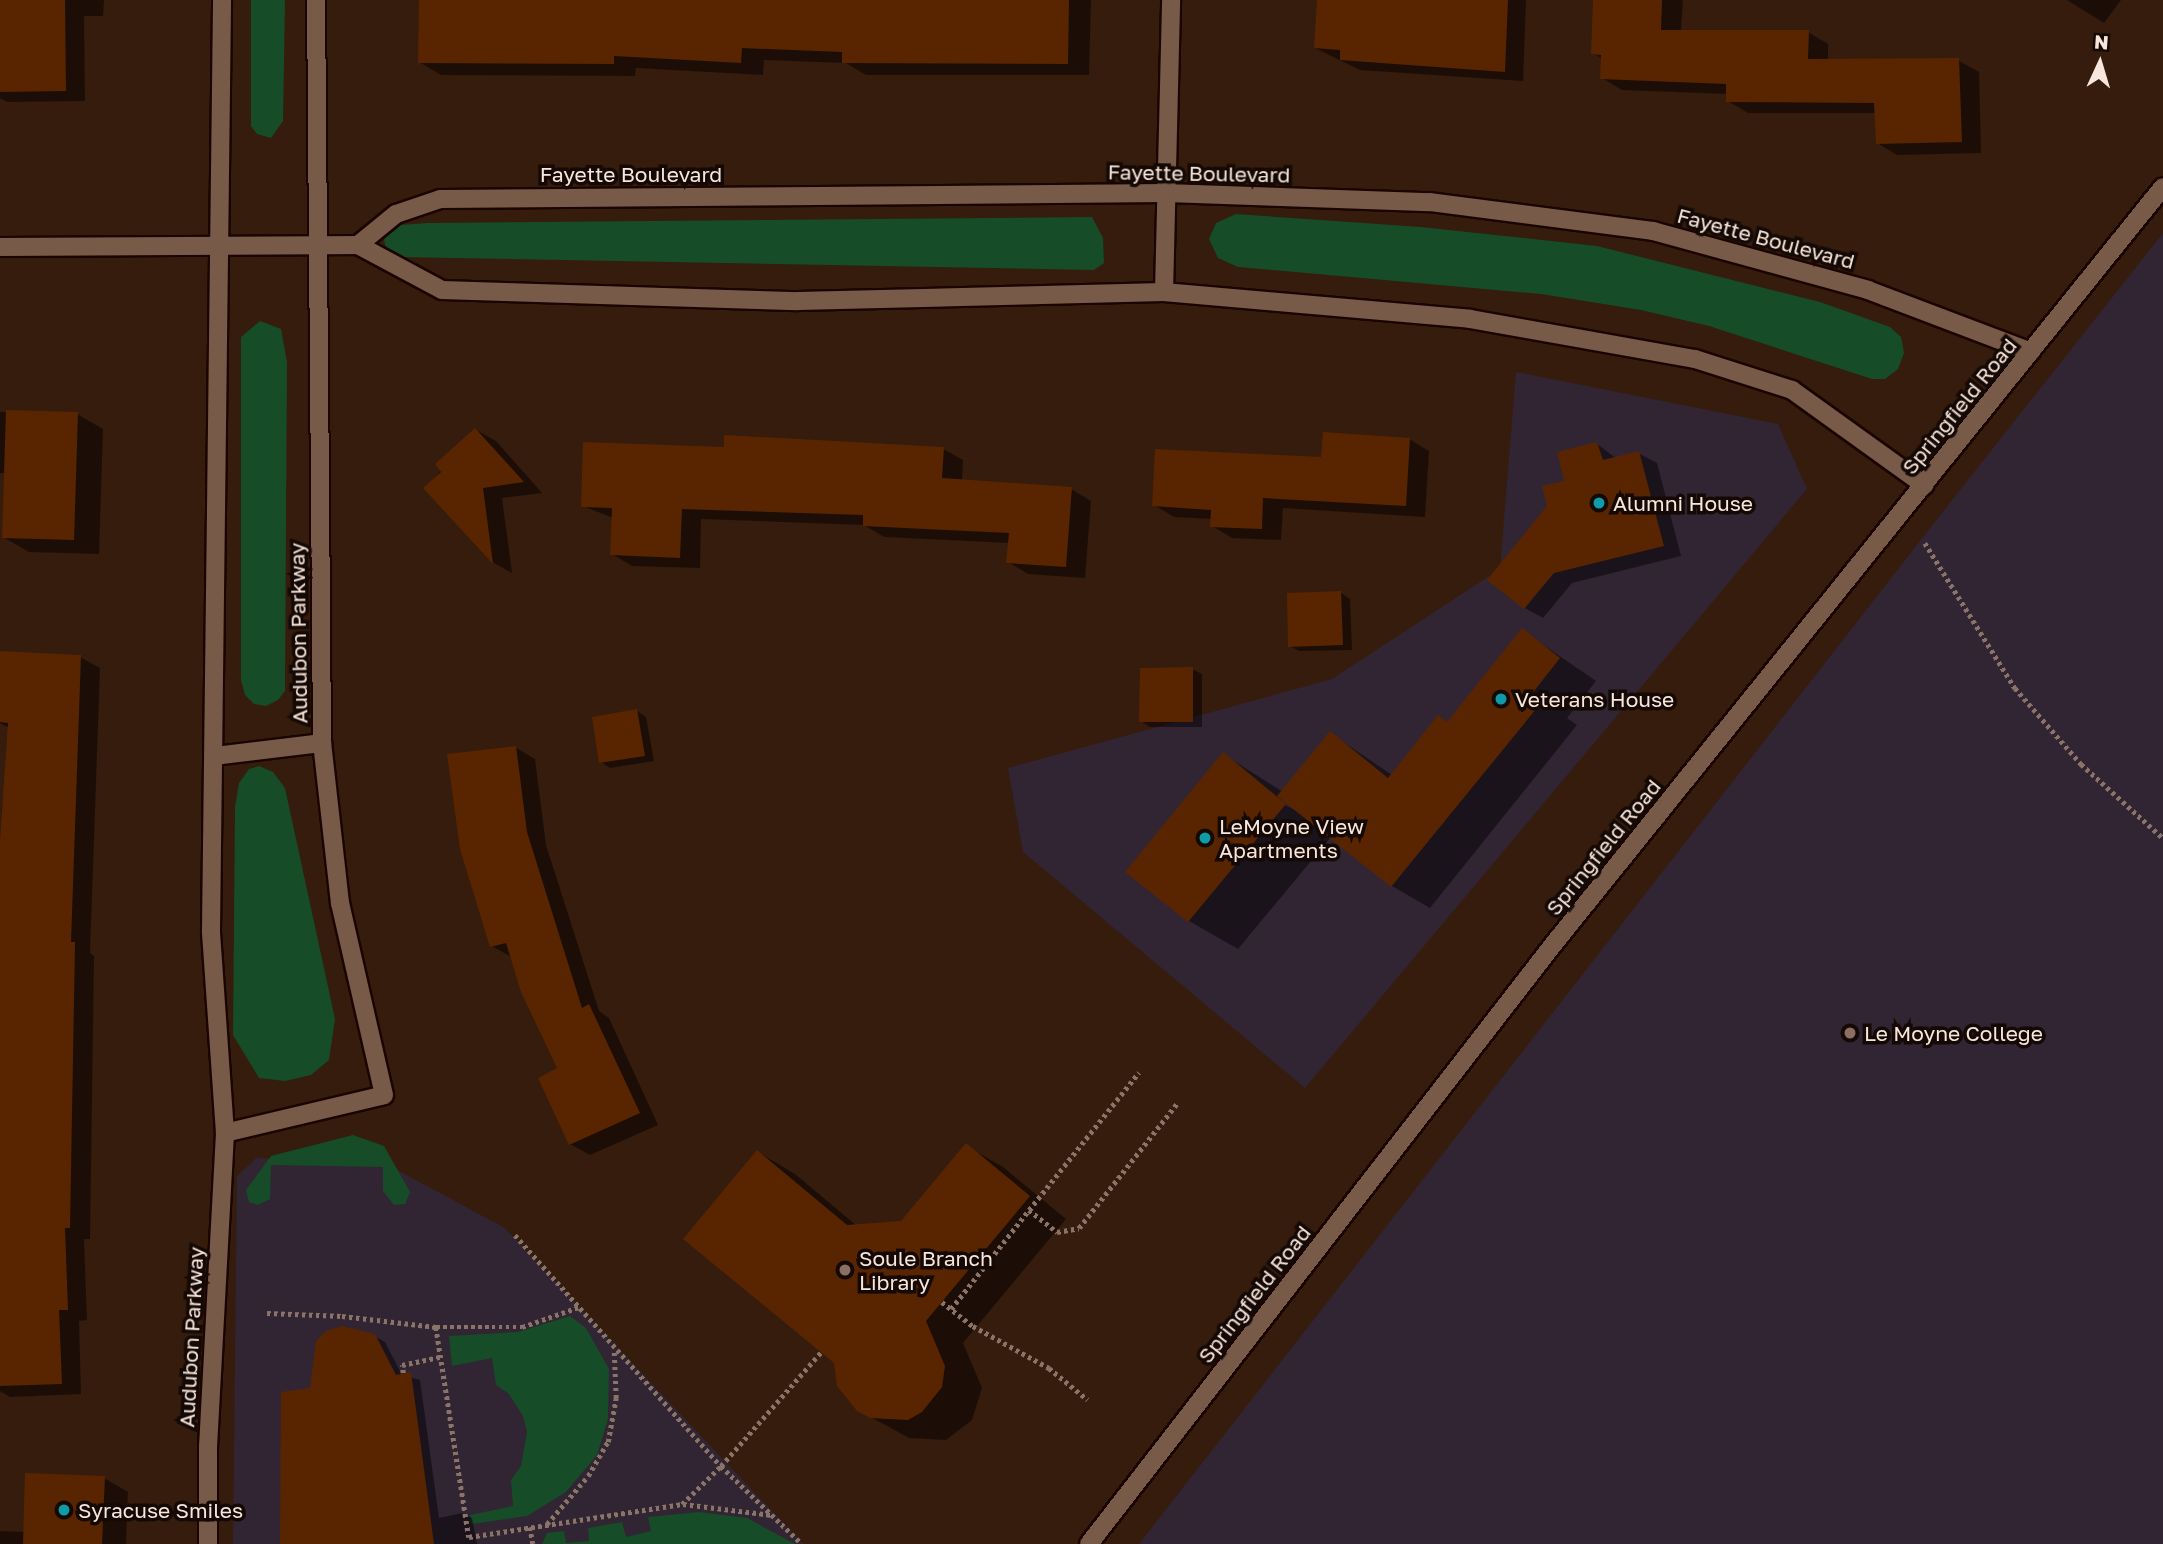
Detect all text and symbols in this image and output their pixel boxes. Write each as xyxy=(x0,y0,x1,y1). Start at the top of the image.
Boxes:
north arrow xyxy=(2065,28,2135,98)
text: N xyxy=(2093,30,2110,54)
street label: Fayette Boulevard xyxy=(1107,159,1291,187)
street label: Fayette Boulevard xyxy=(540,161,722,187)
street label: Fayette Boulevard xyxy=(1675,202,1857,274)
street label: Springfield Road xyxy=(1896,333,2022,479)
place label: Alumni House xyxy=(1613,490,1753,516)
marker: Alumni House xyxy=(1591,495,1607,511)
street label: Audubon Parkway xyxy=(284,542,312,724)
place label: Veterans House xyxy=(1515,686,1674,712)
marker: Veterans House xyxy=(1493,691,1509,707)
street label: Springfield Road xyxy=(1540,774,1666,920)
place label: LeMoyne View Apartments xyxy=(1219,813,1364,863)
marker: LeMoyne View Apartments xyxy=(1197,830,1213,846)
place label: Le Moyne College xyxy=(1864,1020,2043,1046)
marker: Le Moyne College xyxy=(1842,1025,1858,1041)
street label: Springfield Road xyxy=(1192,1220,1316,1368)
place label: Soule Branch Library xyxy=(859,1245,993,1295)
street label: Audubon Parkway xyxy=(174,1246,208,1428)
marker: Soule Branch Library xyxy=(837,1262,853,1278)
place label: Syracuse Smiles xyxy=(78,1497,243,1523)
marker: Syracuse Smiles xyxy=(56,1502,72,1518)

